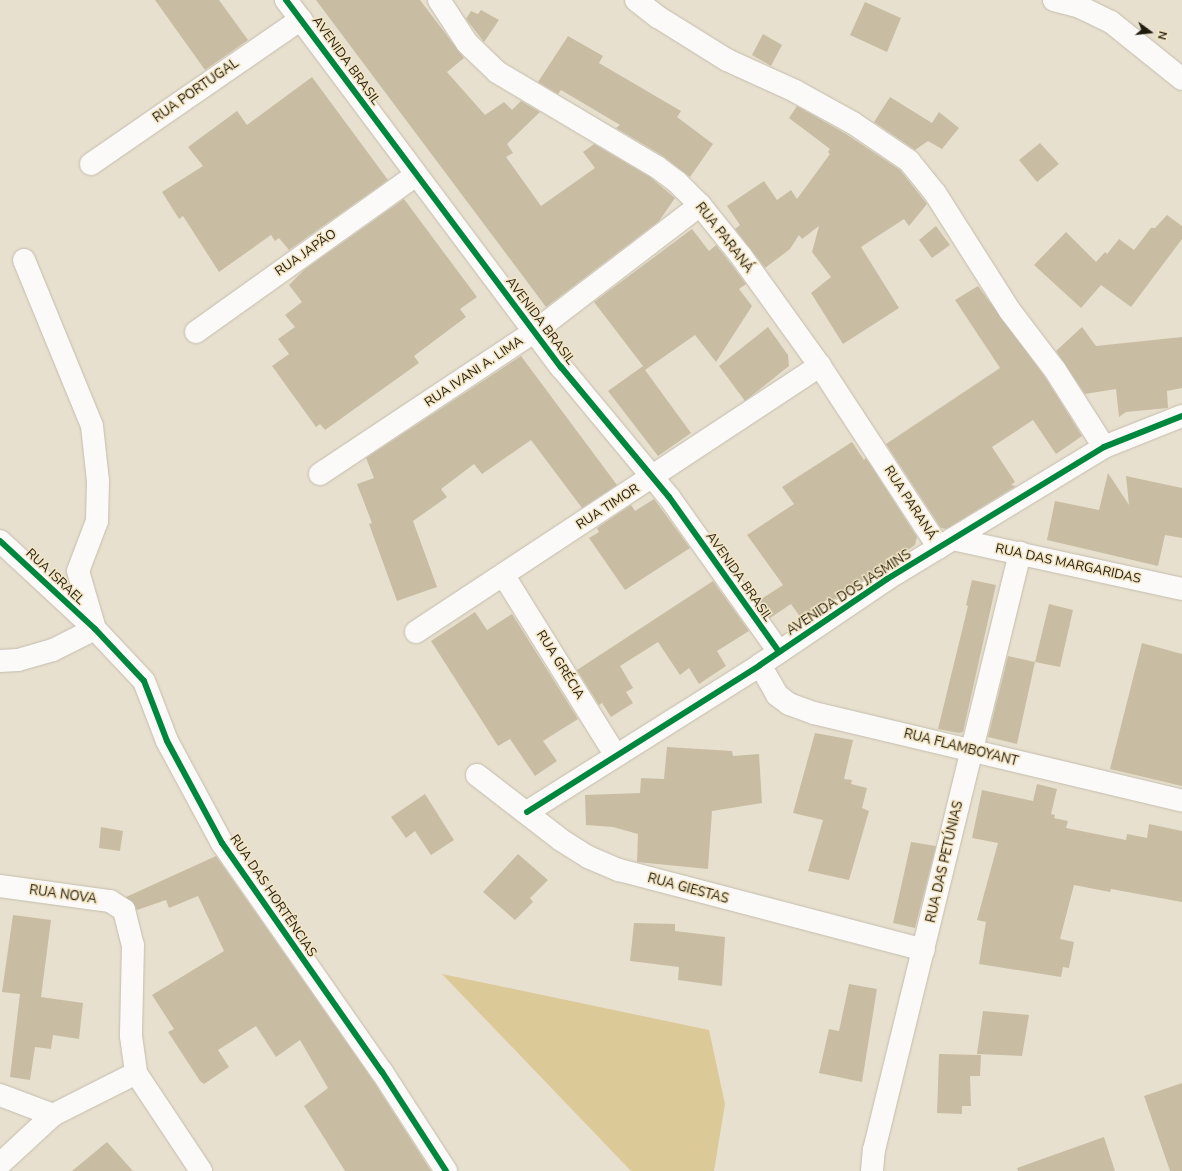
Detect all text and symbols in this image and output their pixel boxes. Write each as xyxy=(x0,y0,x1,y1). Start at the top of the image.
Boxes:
north arrow xyxy=(1130,12,1170,52)
street label: AVENIDA BRASIL xyxy=(309,14,383,108)
text: N xyxy=(1154,29,1170,41)
street label: RUA PORTUGAL xyxy=(150,56,242,126)
street label: RUA PARANÁ xyxy=(692,200,756,276)
street label: RUA JAPÃO xyxy=(272,226,340,280)
street label: AVENIDA BRASIL xyxy=(502,274,578,368)
street label: RUA IVANI A. LIMA xyxy=(422,333,526,411)
street label: RUA PARANÁ xyxy=(880,463,940,543)
street label: RUA TIMOR xyxy=(574,481,642,533)
street label: AVENIDA BRASIL xyxy=(702,529,776,625)
street label: RUA DAS MARGARIDAS xyxy=(994,541,1142,587)
street label: RUA ISRAEL xyxy=(22,546,88,608)
street label: AVENIDA DOS JASMINS xyxy=(784,547,914,639)
street label: RUA GRÉCIA xyxy=(533,628,587,702)
street label: RUA FLAMBOYANT xyxy=(902,726,1020,770)
street label: RUA DAS PETÚNIAS xyxy=(923,800,967,924)
street label: RUA DAS HORTÊNCIAS xyxy=(226,832,320,960)
street label: RUA GIESTAS xyxy=(646,871,730,907)
street label: RUA NOVA xyxy=(28,883,98,907)

